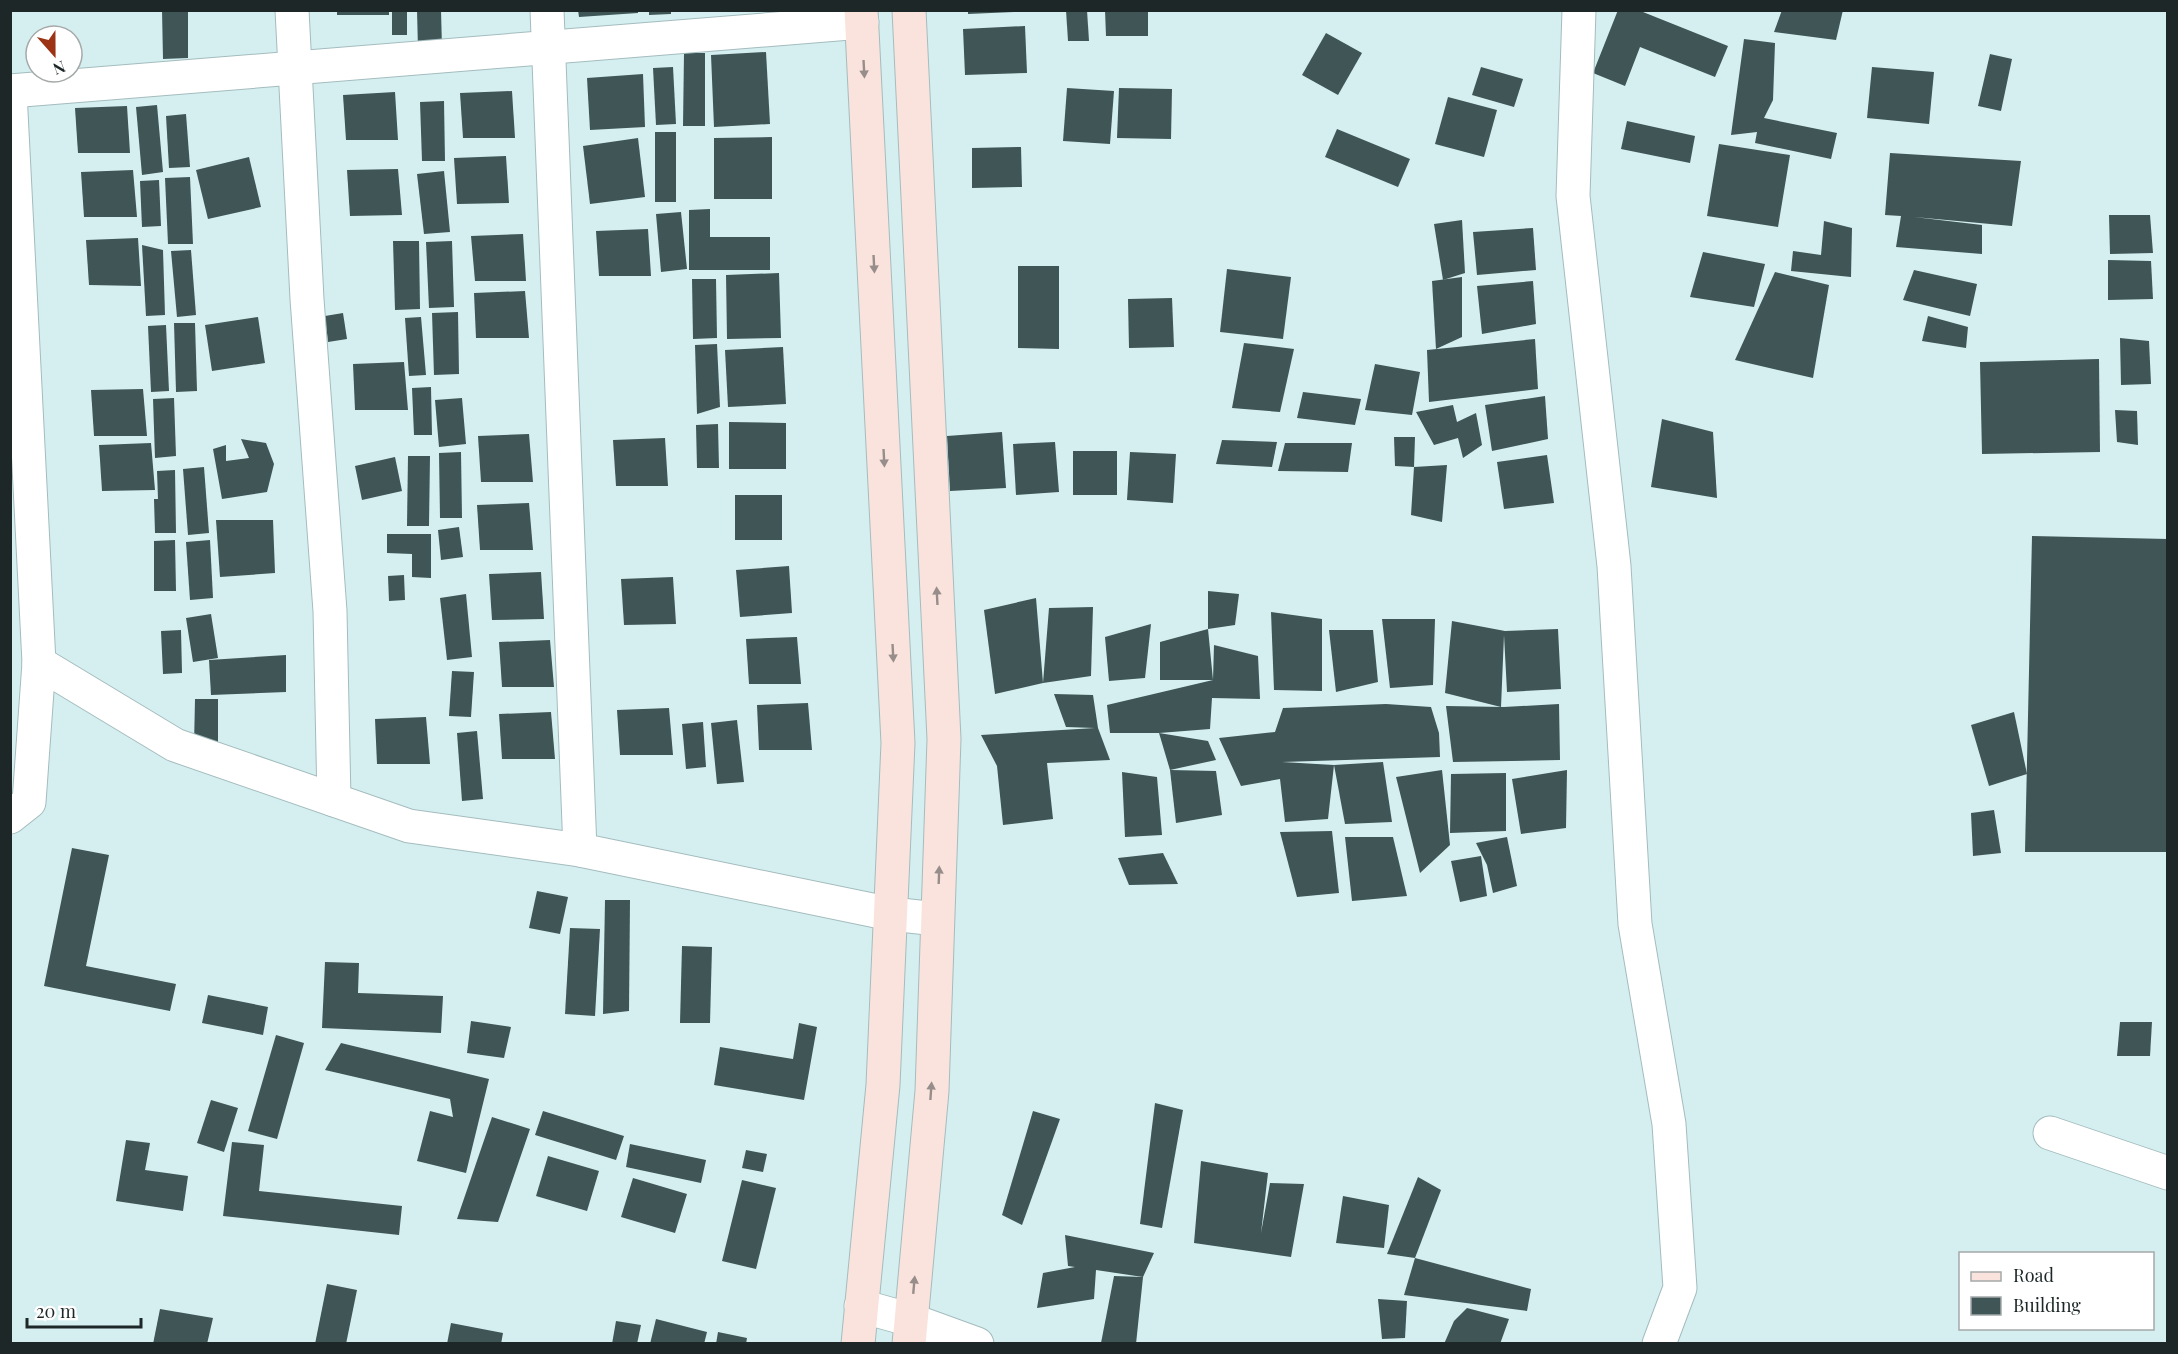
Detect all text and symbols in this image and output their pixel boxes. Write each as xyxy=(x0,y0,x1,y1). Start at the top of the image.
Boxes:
north arrow xyxy=(24,24,84,84)
text: N xyxy=(50,57,69,81)
one-way arrow xyxy=(860,59,869,78)
one-way arrow xyxy=(869,254,878,273)
one-way arrow xyxy=(879,449,888,468)
one-way arrow xyxy=(932,587,941,606)
one-way arrow xyxy=(889,644,898,663)
one-way arrow xyxy=(934,866,943,885)
one-way arrow xyxy=(927,1081,936,1100)
legend xyxy=(1959,1252,2154,1330)
text: Road xyxy=(2013,1263,2054,1287)
one-way arrow xyxy=(909,1276,919,1295)
scale bar xyxy=(27,1291,141,1329)
text: Building xyxy=(2013,1293,2081,1317)
text: 20 m xyxy=(36,1299,76,1323)

